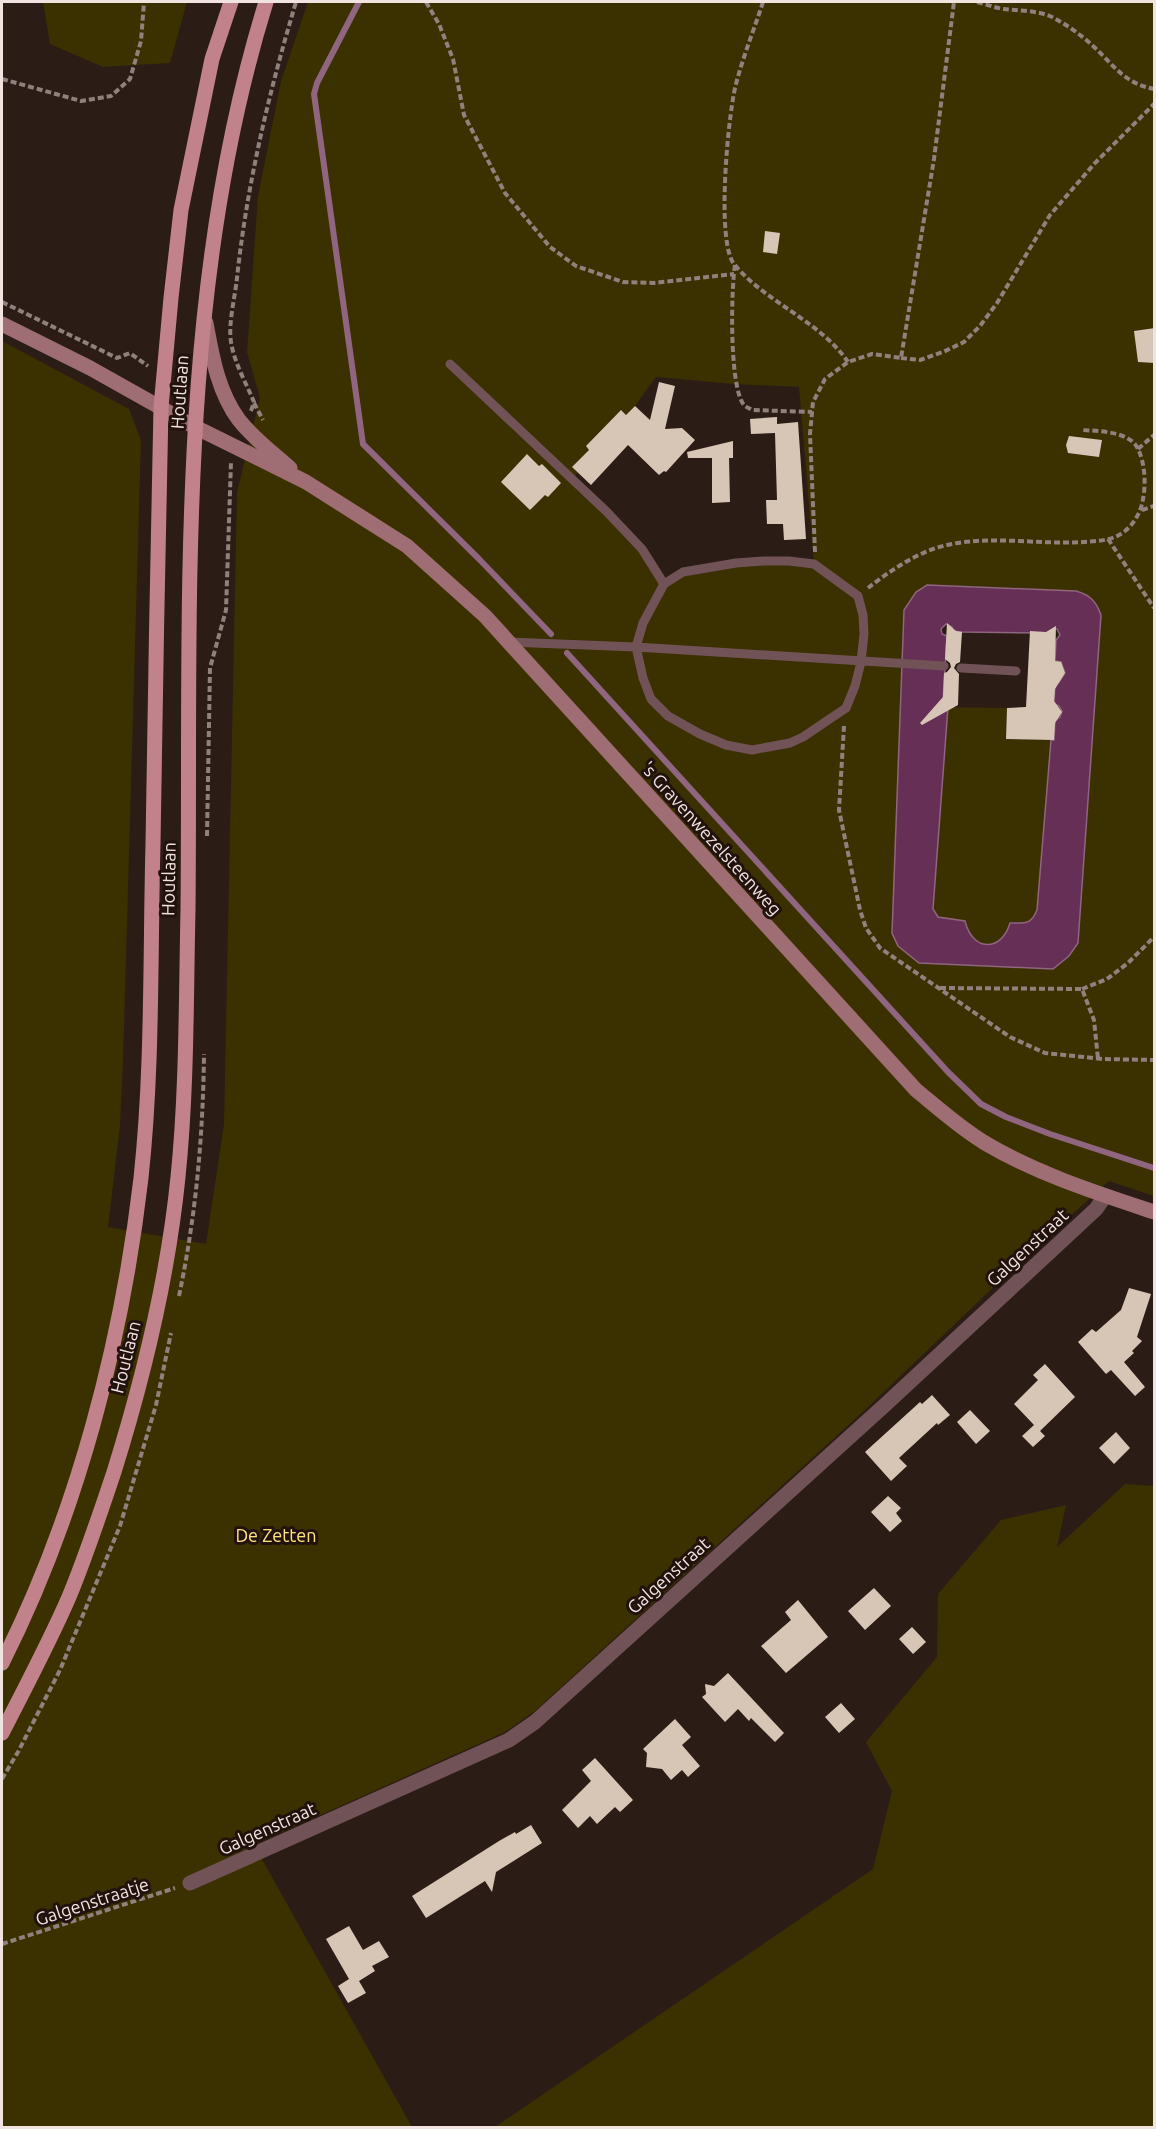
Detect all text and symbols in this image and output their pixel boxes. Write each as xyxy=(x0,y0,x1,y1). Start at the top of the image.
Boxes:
street label: Houtlaan xyxy=(166,354,192,430)
street label: 's Gravenwezelsteenweg xyxy=(638,757,786,919)
street label: Houtlaan xyxy=(157,842,179,916)
street label: Galgenstraat xyxy=(982,1204,1072,1290)
street label: Houtlaan xyxy=(106,1319,144,1395)
park label: De Zetten xyxy=(235,1525,317,1545)
street label: Galgenstraat xyxy=(623,1533,713,1617)
street label: Galgenstraat xyxy=(216,1798,318,1858)
street label: Galgenstraatje xyxy=(33,1873,151,1929)

